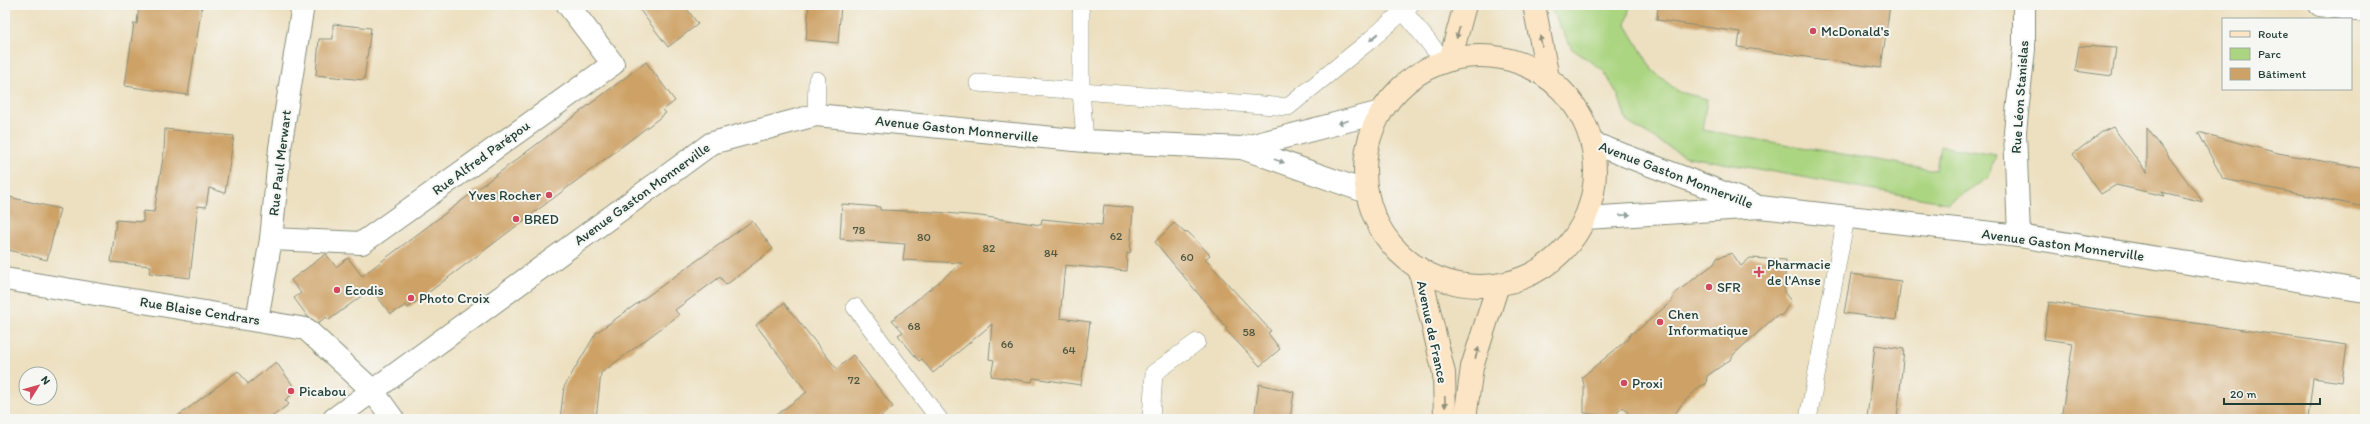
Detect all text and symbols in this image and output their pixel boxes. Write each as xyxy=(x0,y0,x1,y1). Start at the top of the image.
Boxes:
legend xyxy=(2222,18,2352,90)
place label: McDonald's xyxy=(1821,23,1890,40)
one-way arrow xyxy=(1454,26,1460,39)
marker: McDonald's xyxy=(1808,26,1818,36)
text: Route xyxy=(2258,27,2288,41)
one-way arrow xyxy=(1369,32,1379,41)
one-way arrow xyxy=(1538,35,1544,48)
street label: Rue Léon Stanislas xyxy=(2008,40,2032,154)
text: Parc xyxy=(2258,47,2281,61)
text: Bâtiment xyxy=(2258,67,2307,81)
street label: Rue Paul Merwart xyxy=(265,109,295,217)
street label: Avenue Gaston Monnerville xyxy=(875,112,1040,146)
street label: Rue Alfred Parépou xyxy=(429,117,533,199)
one-way arrow xyxy=(1337,119,1349,125)
street label: Avenue Gaston Monnerville xyxy=(1596,138,1756,212)
street label: Avenue Gaston Monnerville xyxy=(571,139,713,249)
one-way arrow xyxy=(1273,158,1285,164)
place label: Yves Rocher xyxy=(469,187,542,204)
marker: Yves Rocher xyxy=(544,190,554,200)
place label: BRED xyxy=(524,211,559,228)
one-way arrow xyxy=(1619,212,1631,219)
marker: BRED xyxy=(511,214,521,224)
house number: 78 xyxy=(853,223,866,237)
street label: Avenue Gaston Monnerville xyxy=(1981,225,2146,265)
house number: 62 xyxy=(1110,229,1123,243)
house number: 80 xyxy=(917,230,931,244)
house number: 82 xyxy=(983,241,996,255)
house number: 84 xyxy=(1044,246,1058,260)
house number: 60 xyxy=(1180,250,1194,264)
place label: Pharmacie de l'Anse xyxy=(1767,256,1831,289)
marker: Pharmacie de l'Anse xyxy=(1754,267,1764,277)
street label: Avenue de France xyxy=(1413,279,1451,385)
place label: SFR xyxy=(1717,279,1741,296)
place label: Ecodis xyxy=(345,282,384,299)
marker: SFR xyxy=(1704,282,1714,292)
marker: Ecodis xyxy=(332,285,342,295)
place label: Photo Croix xyxy=(419,290,489,307)
street label: Rue Blaise Cendrars xyxy=(139,293,261,329)
marker: Photo Croix xyxy=(406,293,416,303)
place label: Chen Informatique xyxy=(1668,306,1748,339)
marker: Chen Informatique xyxy=(1655,317,1665,327)
house number: 68 xyxy=(908,319,921,333)
house number: 58 xyxy=(1243,325,1256,339)
house number: 66 xyxy=(1001,337,1013,351)
house number: 64 xyxy=(1062,343,1076,357)
one-way arrow xyxy=(1474,347,1480,359)
north arrow xyxy=(18,366,58,406)
text: N xyxy=(38,373,53,387)
house number: 72 xyxy=(848,373,861,387)
place label: Proxi xyxy=(1632,375,1663,392)
marker: Proxi xyxy=(1619,378,1629,388)
scale bar xyxy=(2224,380,2320,406)
place label: Picabou xyxy=(299,383,346,400)
marker: Picabou xyxy=(286,386,296,396)
text: 20 m xyxy=(2230,387,2257,401)
one-way arrow xyxy=(1442,396,1448,409)

